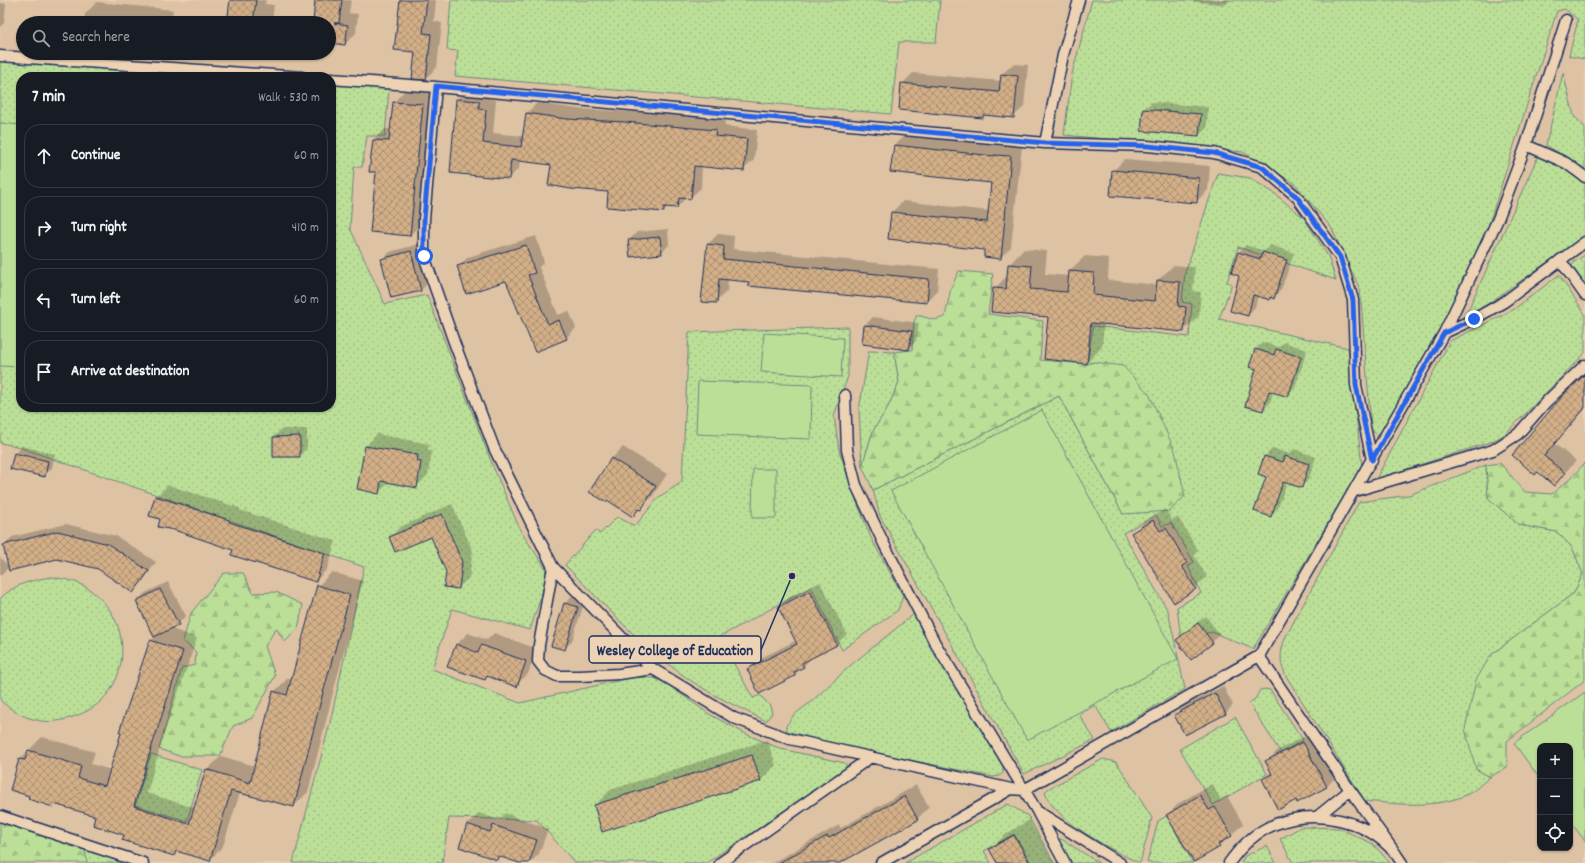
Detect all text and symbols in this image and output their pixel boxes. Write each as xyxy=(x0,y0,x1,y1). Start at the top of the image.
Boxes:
search box xyxy=(16,16,336,60)
icon: search xyxy=(30,27,52,49)
text: Search here xyxy=(62,27,130,49)
text: 7 min xyxy=(32,86,65,110)
text: Walk · 530 m xyxy=(258,89,320,108)
icon: ahead xyxy=(33,145,55,167)
text: Continue xyxy=(71,145,120,167)
text: 60 m xyxy=(294,147,319,166)
icon: right xyxy=(33,217,55,239)
text: Turn right xyxy=(71,217,127,239)
text: 410 m xyxy=(292,219,319,238)
route start xyxy=(415,247,433,265)
icon: left xyxy=(33,289,55,311)
text: Turn left xyxy=(71,289,120,311)
text: 60 m xyxy=(294,291,319,310)
route end xyxy=(1465,310,1483,328)
icon: arrive xyxy=(33,361,55,383)
text: Arrive at destination xyxy=(71,361,189,383)
callout: Wesley College of Education xyxy=(589,636,761,663)
text: Wesley College of Education xyxy=(597,641,753,663)
map controls xyxy=(1537,743,1573,851)
button: + xyxy=(1537,743,1573,779)
button: − xyxy=(1537,779,1573,815)
button: locate xyxy=(1537,815,1573,851)

